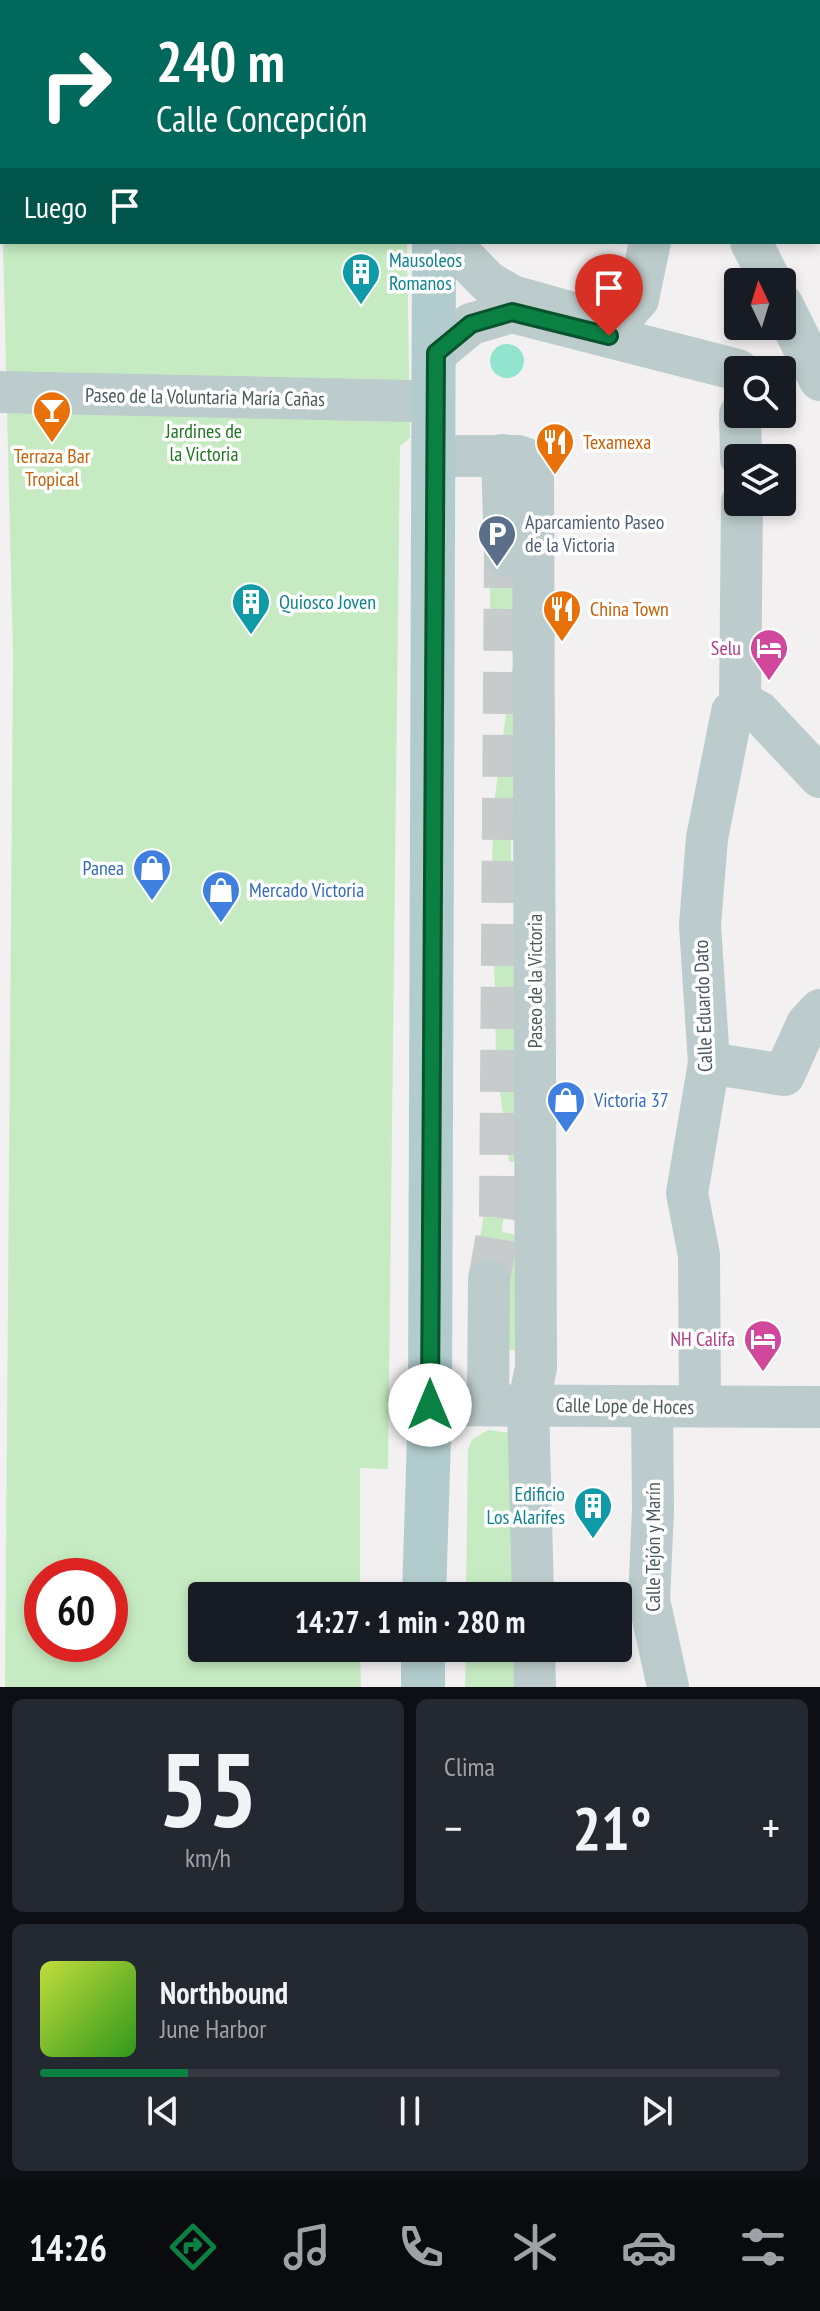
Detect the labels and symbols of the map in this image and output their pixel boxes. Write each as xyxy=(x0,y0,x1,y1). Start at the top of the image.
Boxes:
place label: Mausoleos Romanos xyxy=(389,247,462,296)
building icon: Mausoleos Romanos xyxy=(340,251,382,306)
pin xyxy=(575,254,643,336)
north arrow xyxy=(724,268,796,340)
street label: Paseo de la Voluntaria María Cañas xyxy=(85,382,325,412)
bar icon: Terraza Bar Tropical xyxy=(31,389,73,444)
park label: Jardines de la Victoria xyxy=(165,418,242,467)
restaurant icon: Texamexa xyxy=(534,421,576,476)
place label: Texamexa xyxy=(583,429,651,455)
place label: Terraza Bar Tropical xyxy=(14,443,91,492)
place label: Aparcamiento Paseo de la Victoria xyxy=(525,509,664,558)
parking icon: Aparcamiento Paseo de la Victoria xyxy=(476,513,518,568)
building icon: Quiosco Joven xyxy=(230,581,272,636)
restaurant icon: China Town xyxy=(541,588,583,643)
place label: Quiosco Joven xyxy=(279,589,376,615)
place label: China Town xyxy=(590,596,669,622)
hotel icon: Selu xyxy=(748,627,790,682)
place label: Selu xyxy=(711,635,741,661)
shop icon: Panea xyxy=(131,847,173,902)
place label: Panea xyxy=(82,855,124,881)
shop icon: Mercado Victoria xyxy=(200,869,242,924)
place label: Mercado Victoria xyxy=(249,877,364,903)
street label: Paseo de la Victoria xyxy=(522,914,548,1048)
street label: Calle Eduardo Dato xyxy=(688,940,718,1072)
shop icon: Victoria 37 xyxy=(545,1079,587,1134)
place label: Victoria 37 xyxy=(593,1087,669,1113)
hotel icon: NH Califa xyxy=(742,1318,784,1373)
place label: NH Califa xyxy=(670,1326,735,1352)
position arrow xyxy=(388,1363,472,1447)
street label: Calle Lope de Hoces xyxy=(556,1392,695,1420)
place label: Edificio Los Alarifes xyxy=(487,1481,565,1530)
street label: Calle Tejón y Marín xyxy=(640,1482,666,1612)
building icon: Edificio Los Alarifes xyxy=(572,1485,614,1540)
speed limit sign: 60 xyxy=(24,1558,128,1662)

